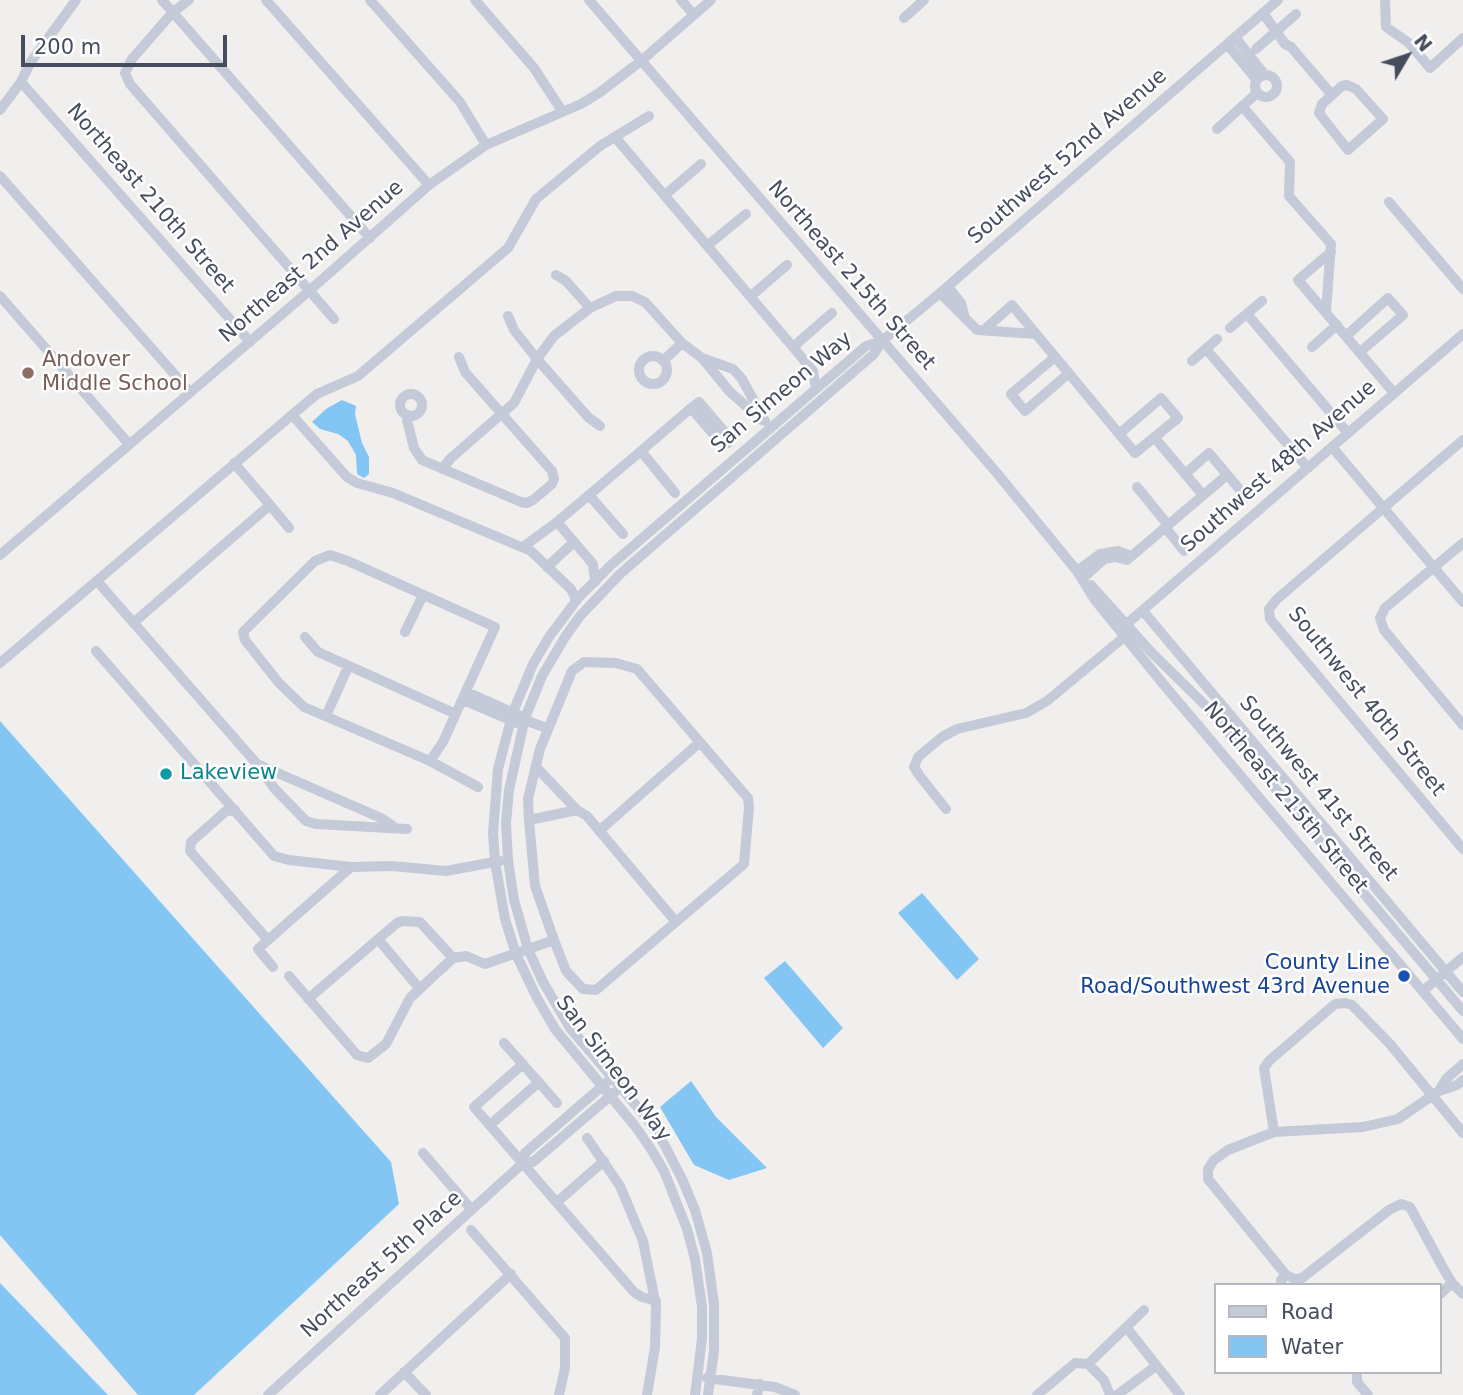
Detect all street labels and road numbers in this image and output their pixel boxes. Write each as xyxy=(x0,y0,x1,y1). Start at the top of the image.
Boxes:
street label: Southwest 52nd Avenue xyxy=(963,64,1173,250)
street label: Northeast 210th Street xyxy=(61,99,239,299)
street label: Northeast 2nd Avenue xyxy=(215,175,409,349)
street label: Northeast 215th Street xyxy=(762,176,940,376)
street label: San Simeon Way xyxy=(706,327,858,459)
street label: Southwest 48th Avenue xyxy=(1176,376,1382,558)
street label: Southwest 40th Street xyxy=(1282,602,1450,802)
street label: Southwest 41st Street xyxy=(1233,692,1403,886)
street label: Northeast 215th Street xyxy=(1197,697,1373,899)
street label: San Simeon Way xyxy=(550,991,676,1147)
street label: Northeast 5th Place xyxy=(296,1186,468,1344)

